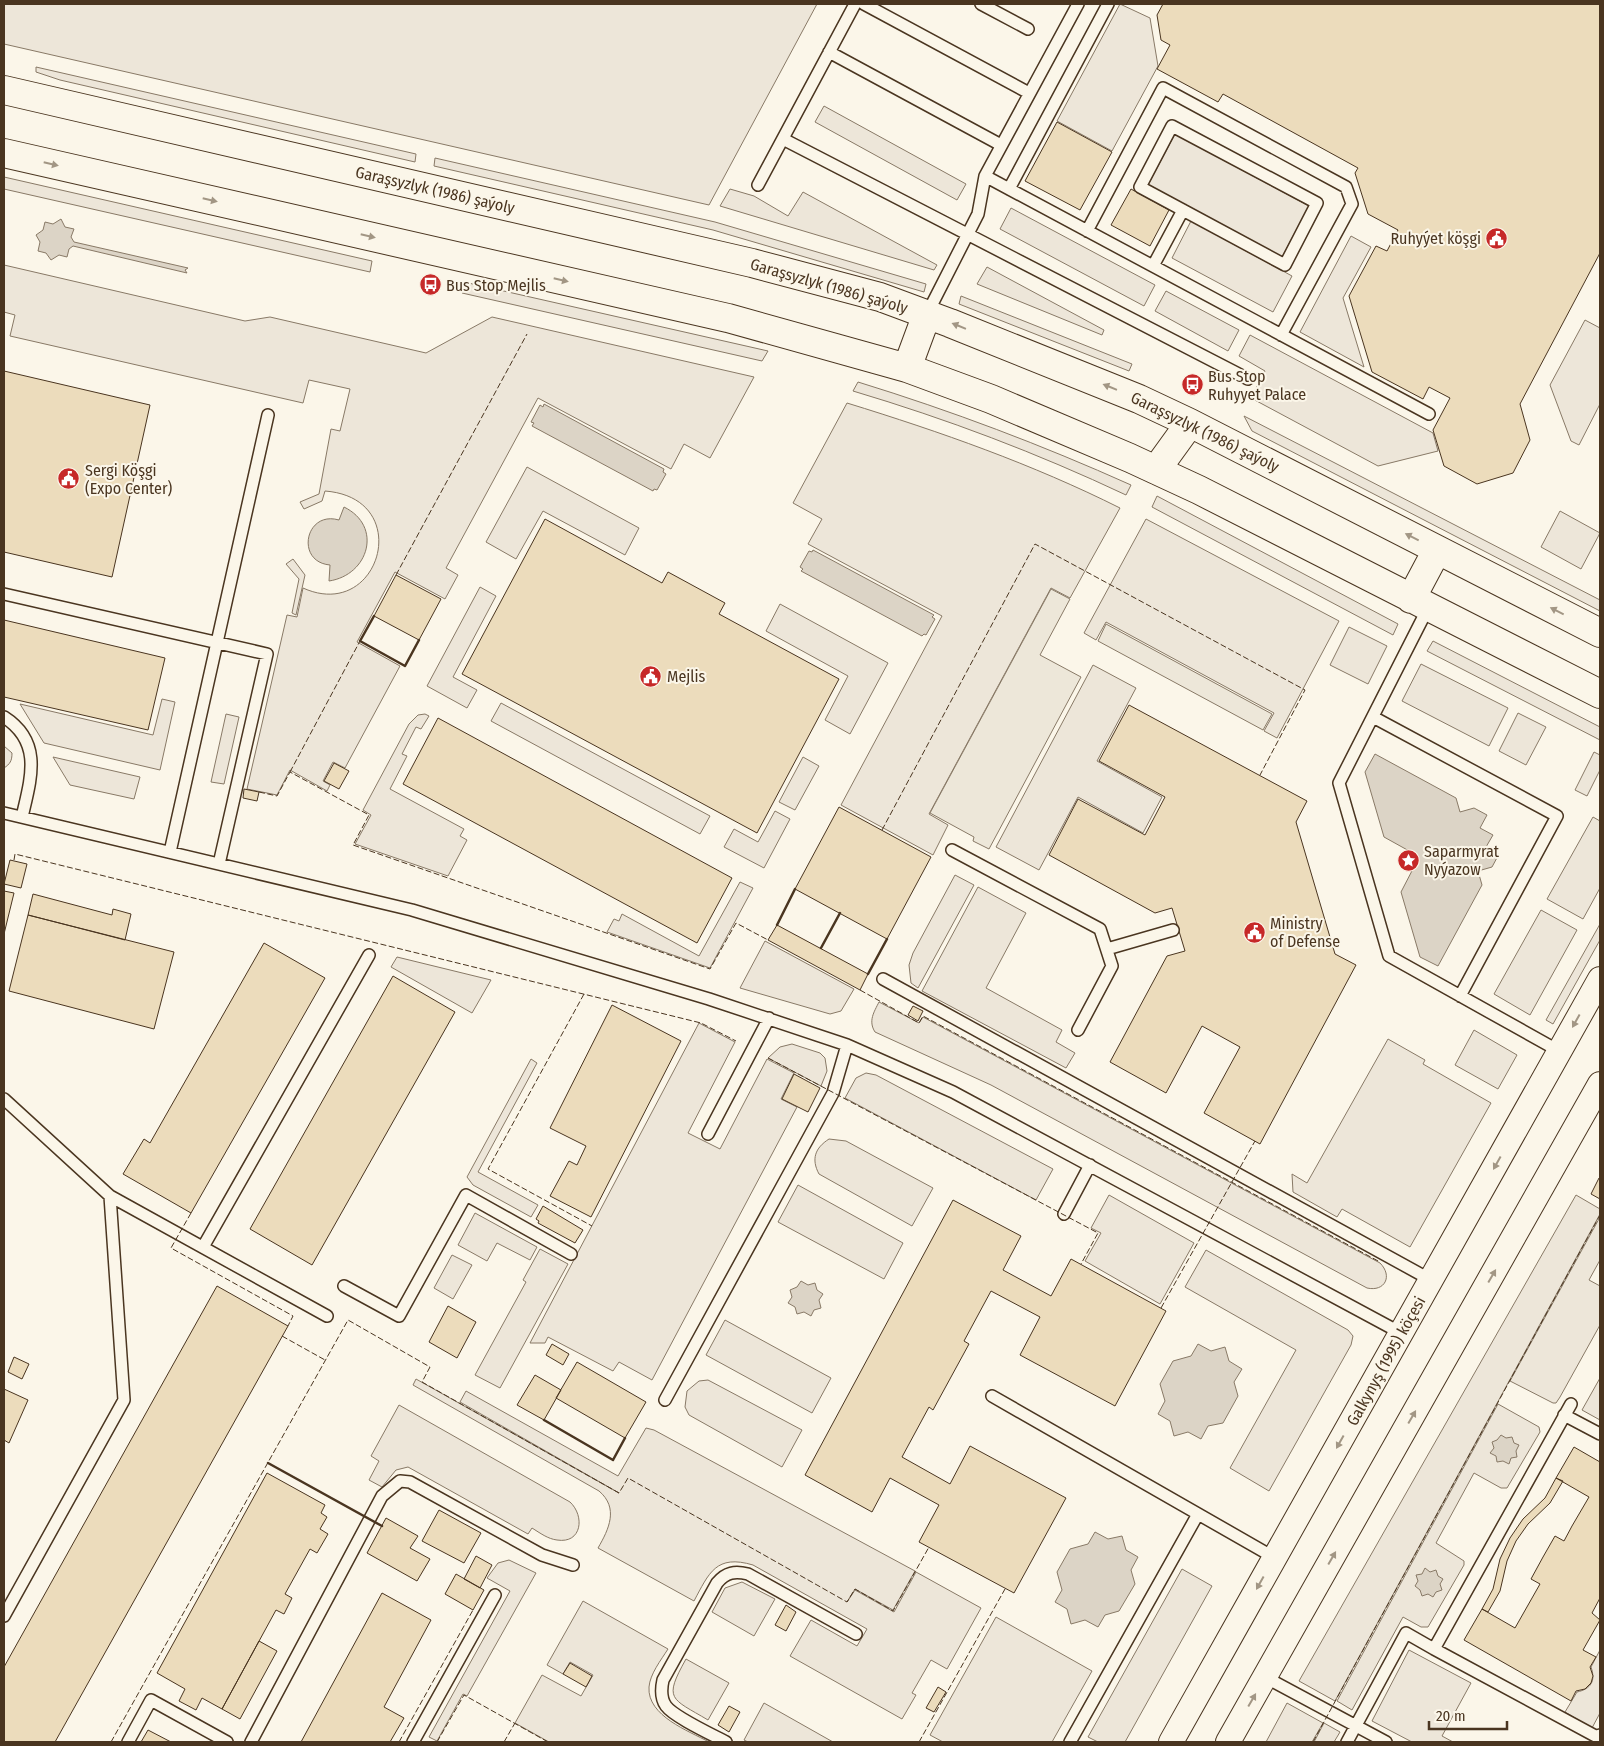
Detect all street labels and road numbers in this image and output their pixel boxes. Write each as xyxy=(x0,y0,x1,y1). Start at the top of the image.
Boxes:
street label: Garaşsyzlyk (1986) şaýoly xyxy=(354,162,517,218)
street label: Garaşsyzlyk (1986) şaýoly xyxy=(748,254,911,318)
street label: Garaşsyzlyk (1986) şaýoly xyxy=(1128,388,1283,477)
street label: Galkynyş (1995) köçesi xyxy=(1343,1293,1429,1429)

